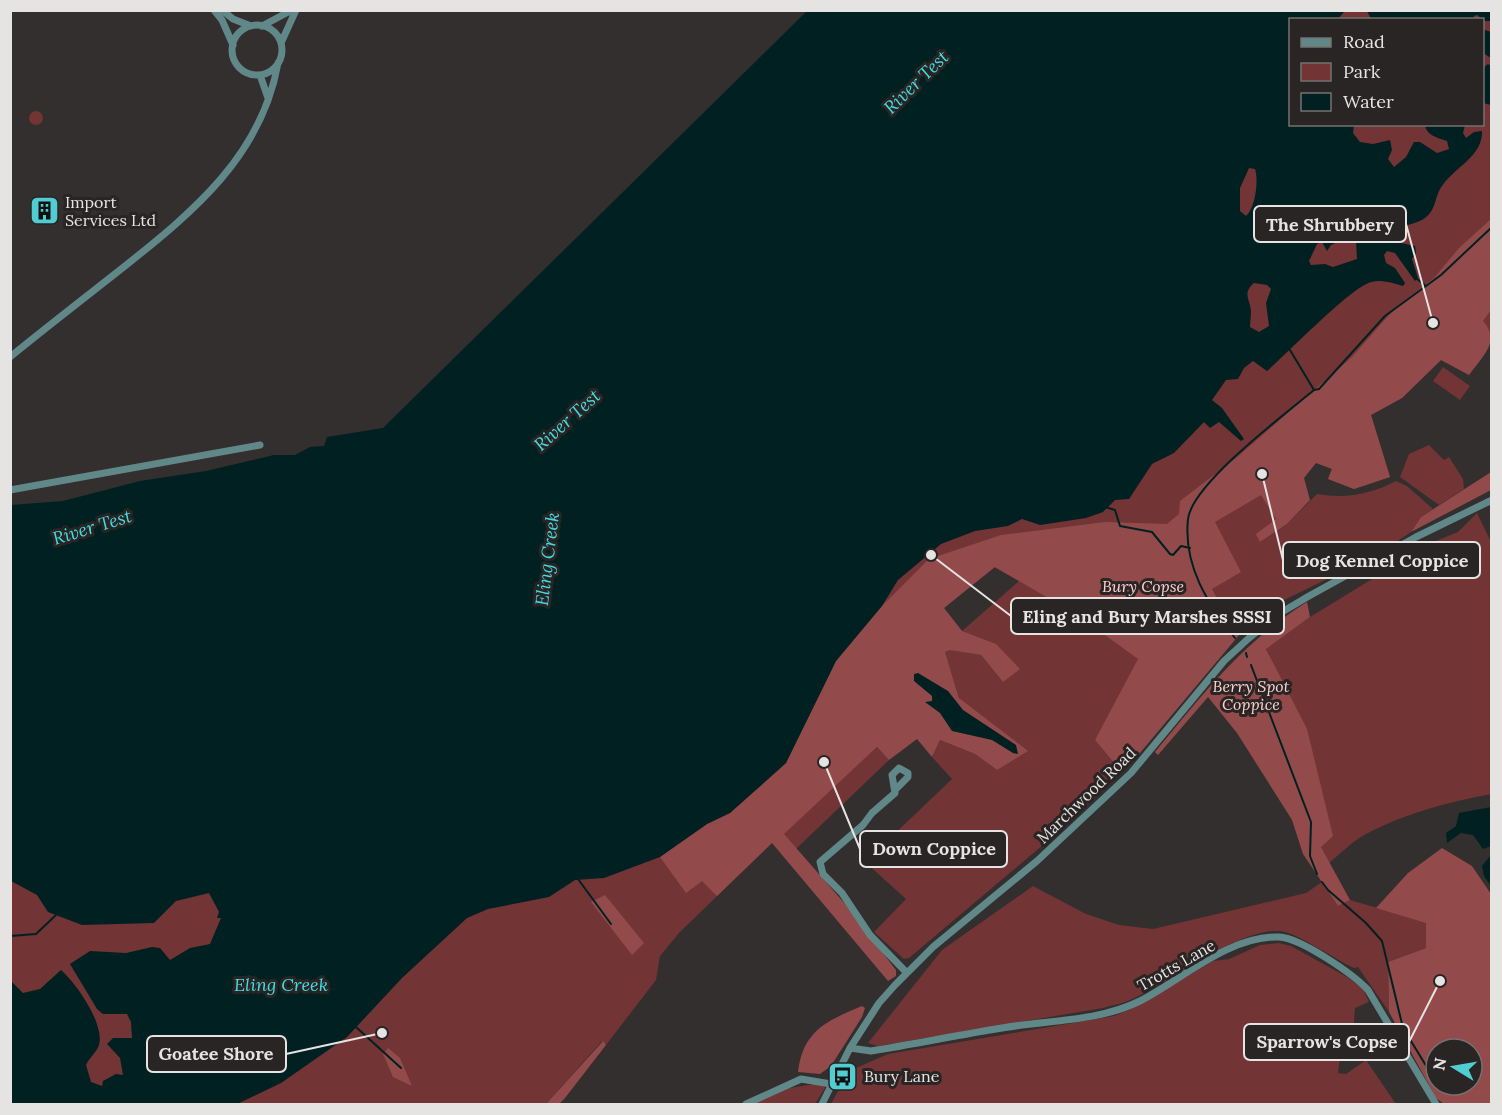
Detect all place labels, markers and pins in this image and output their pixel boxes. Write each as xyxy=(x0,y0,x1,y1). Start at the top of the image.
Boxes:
place label: Import Services Ltd xyxy=(65,192,157,230)
building icon: Import Services Ltd xyxy=(28,195,60,227)
callout: The Shrubbery xyxy=(1254,206,1406,242)
callout: Dog Kennel Coppice xyxy=(1283,542,1480,578)
callout: Eling and Bury Marshes SSSI xyxy=(1011,598,1284,634)
callout: Down Coppice xyxy=(860,831,1007,867)
callout: Sparrow's Copse xyxy=(1244,1024,1409,1060)
callout: Goatee Shore xyxy=(147,1036,286,1072)
bus stop icon: Bury Lane xyxy=(827,1060,859,1092)
place label: Bury Lane xyxy=(864,1066,940,1086)

